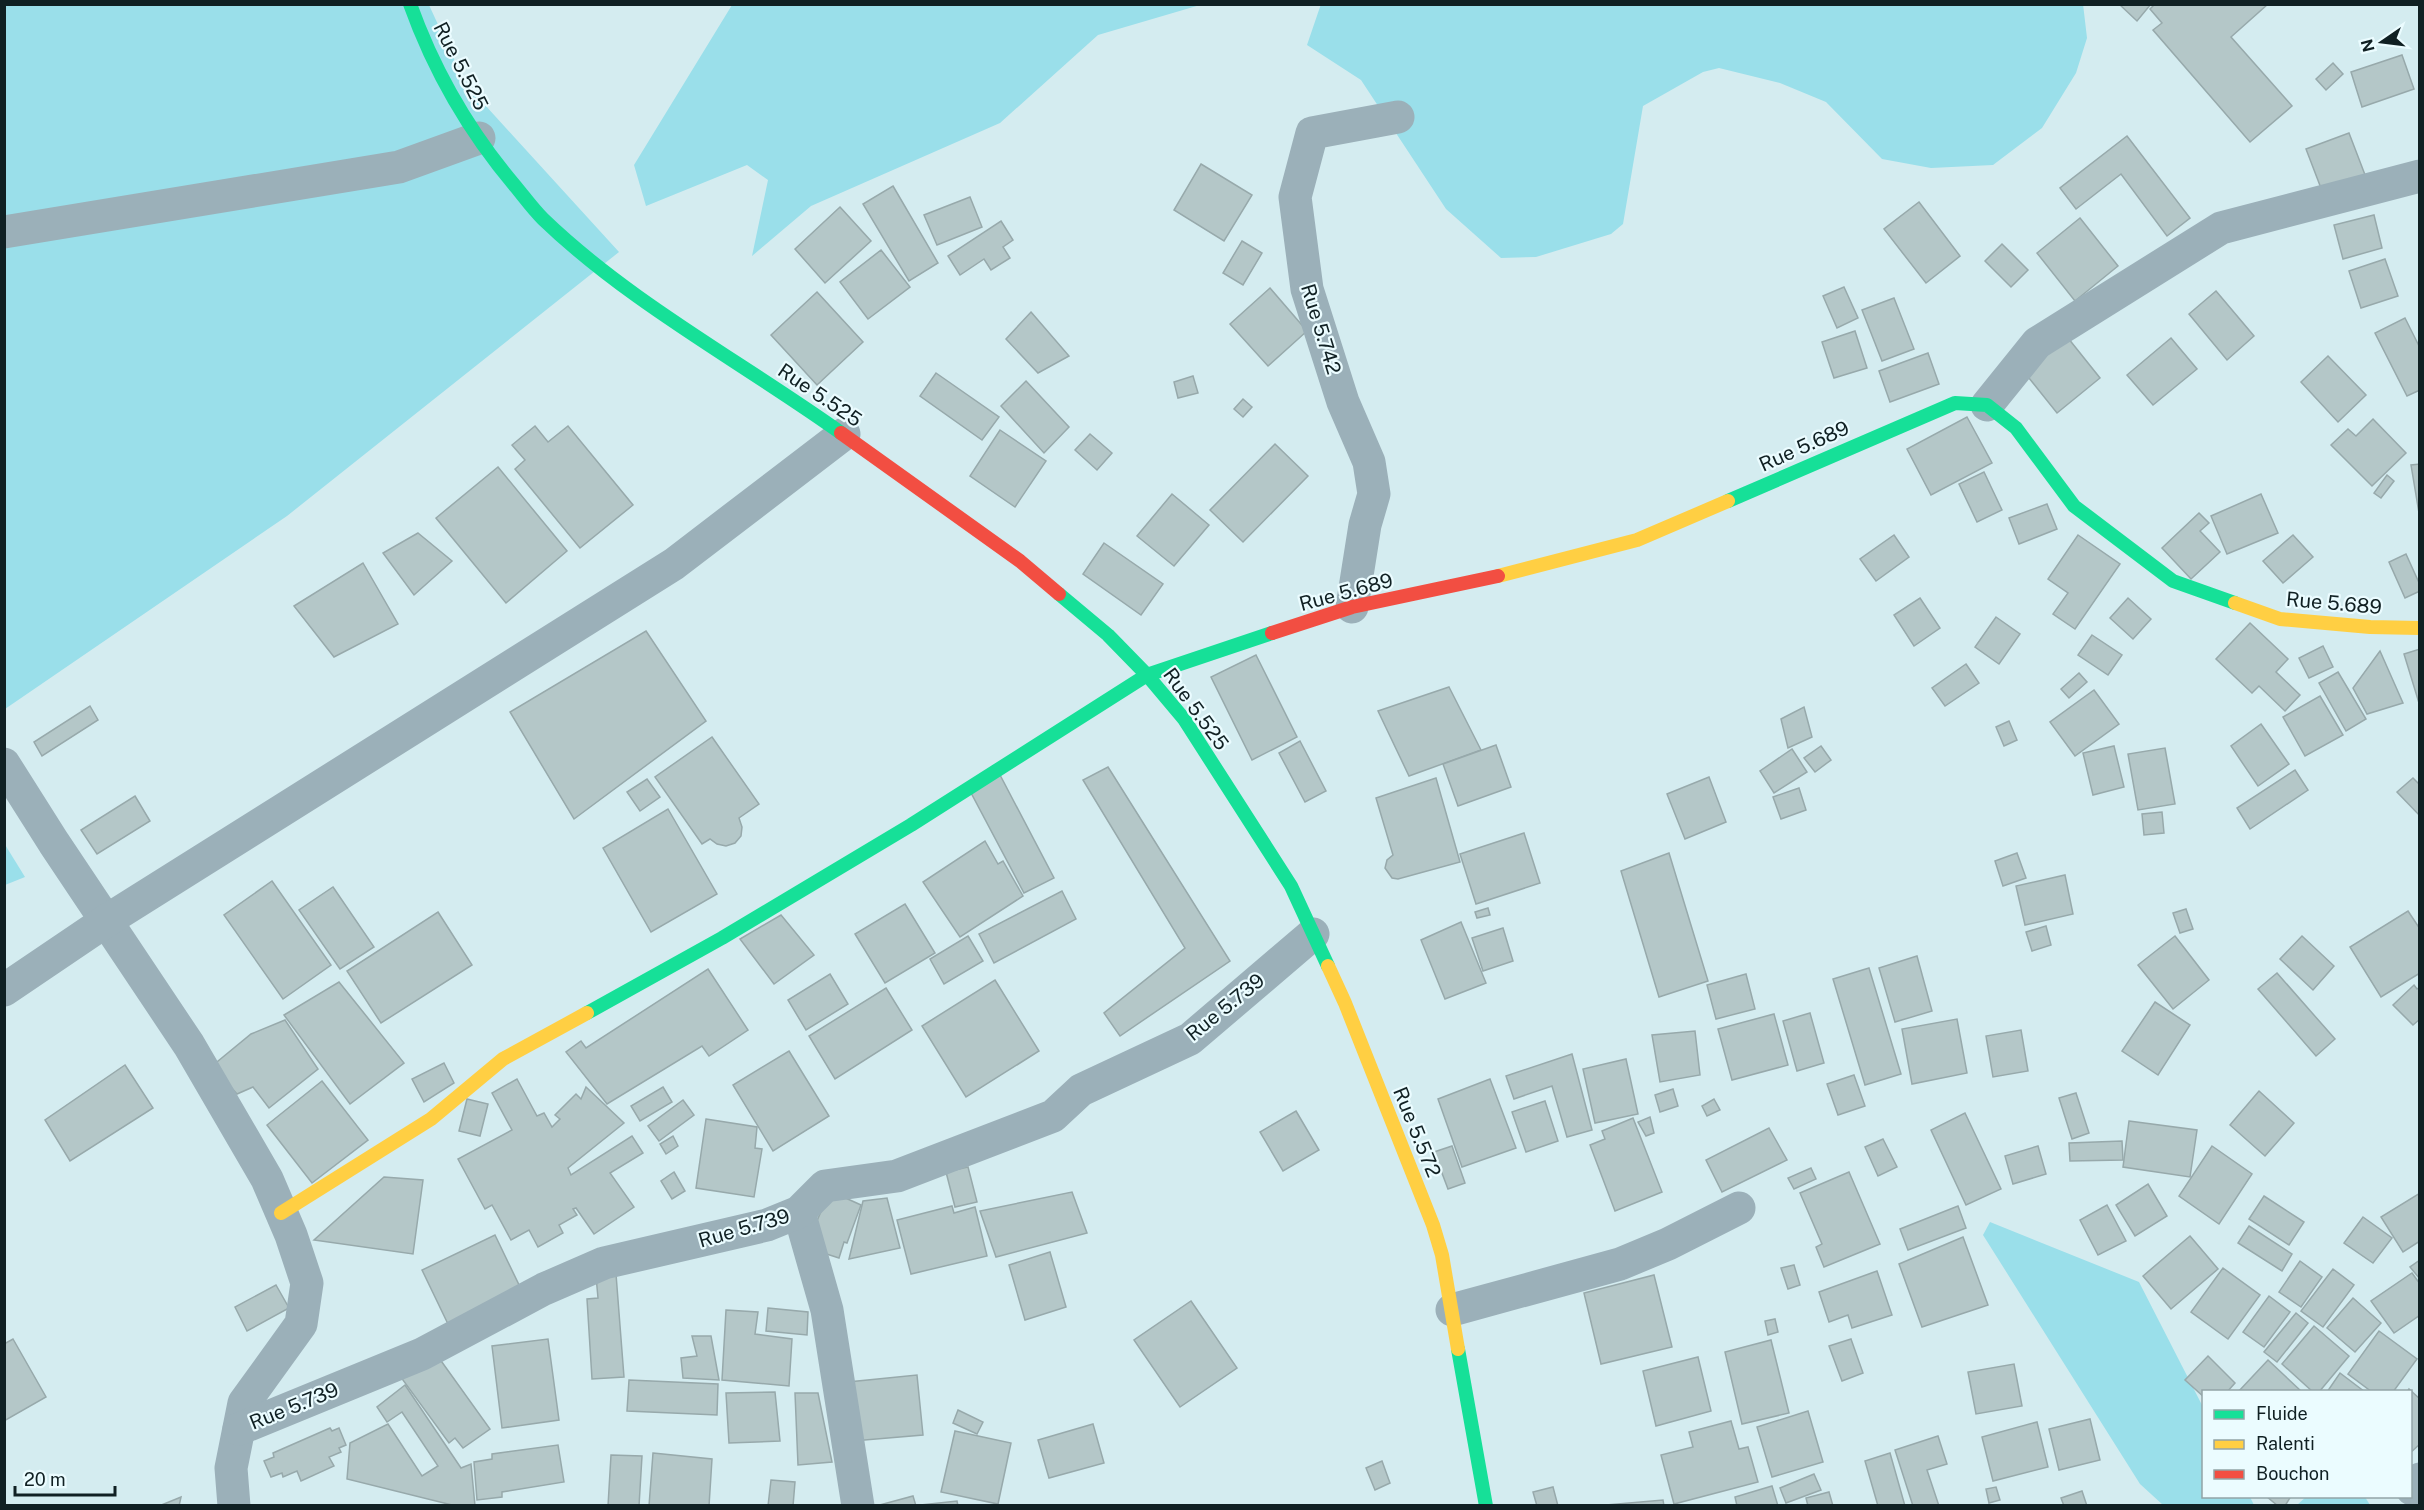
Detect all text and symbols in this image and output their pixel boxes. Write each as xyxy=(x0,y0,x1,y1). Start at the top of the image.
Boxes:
north arrow xyxy=(2352,12,2412,72)
street label: Rue 5.525 xyxy=(429,18,493,114)
text: N xyxy=(2357,37,2379,54)
street label: Rue 5.742 xyxy=(1296,281,1346,377)
street label: Rue 5.525 xyxy=(774,358,866,432)
street label: Rue 5.689 xyxy=(1755,416,1853,476)
street label: Rue 5.689 xyxy=(1297,568,1395,616)
street label: Rue 5.689 xyxy=(2285,587,2383,619)
street label: Rue 5.525 xyxy=(1158,663,1234,755)
street label: Rue 5.739 xyxy=(1181,968,1269,1046)
street label: Rue 5.572 xyxy=(1388,1083,1446,1181)
street label: Rue 5.739 xyxy=(696,1204,792,1252)
street label: Rue 5.739 xyxy=(246,1377,342,1435)
legend xyxy=(2202,1390,2412,1498)
text: Fluide xyxy=(2256,1403,2308,1424)
text: Ralenti xyxy=(2256,1433,2315,1454)
scale bar xyxy=(15,1459,116,1497)
text: Bouchon xyxy=(2256,1463,2329,1484)
text: 20 m xyxy=(24,1469,66,1490)

